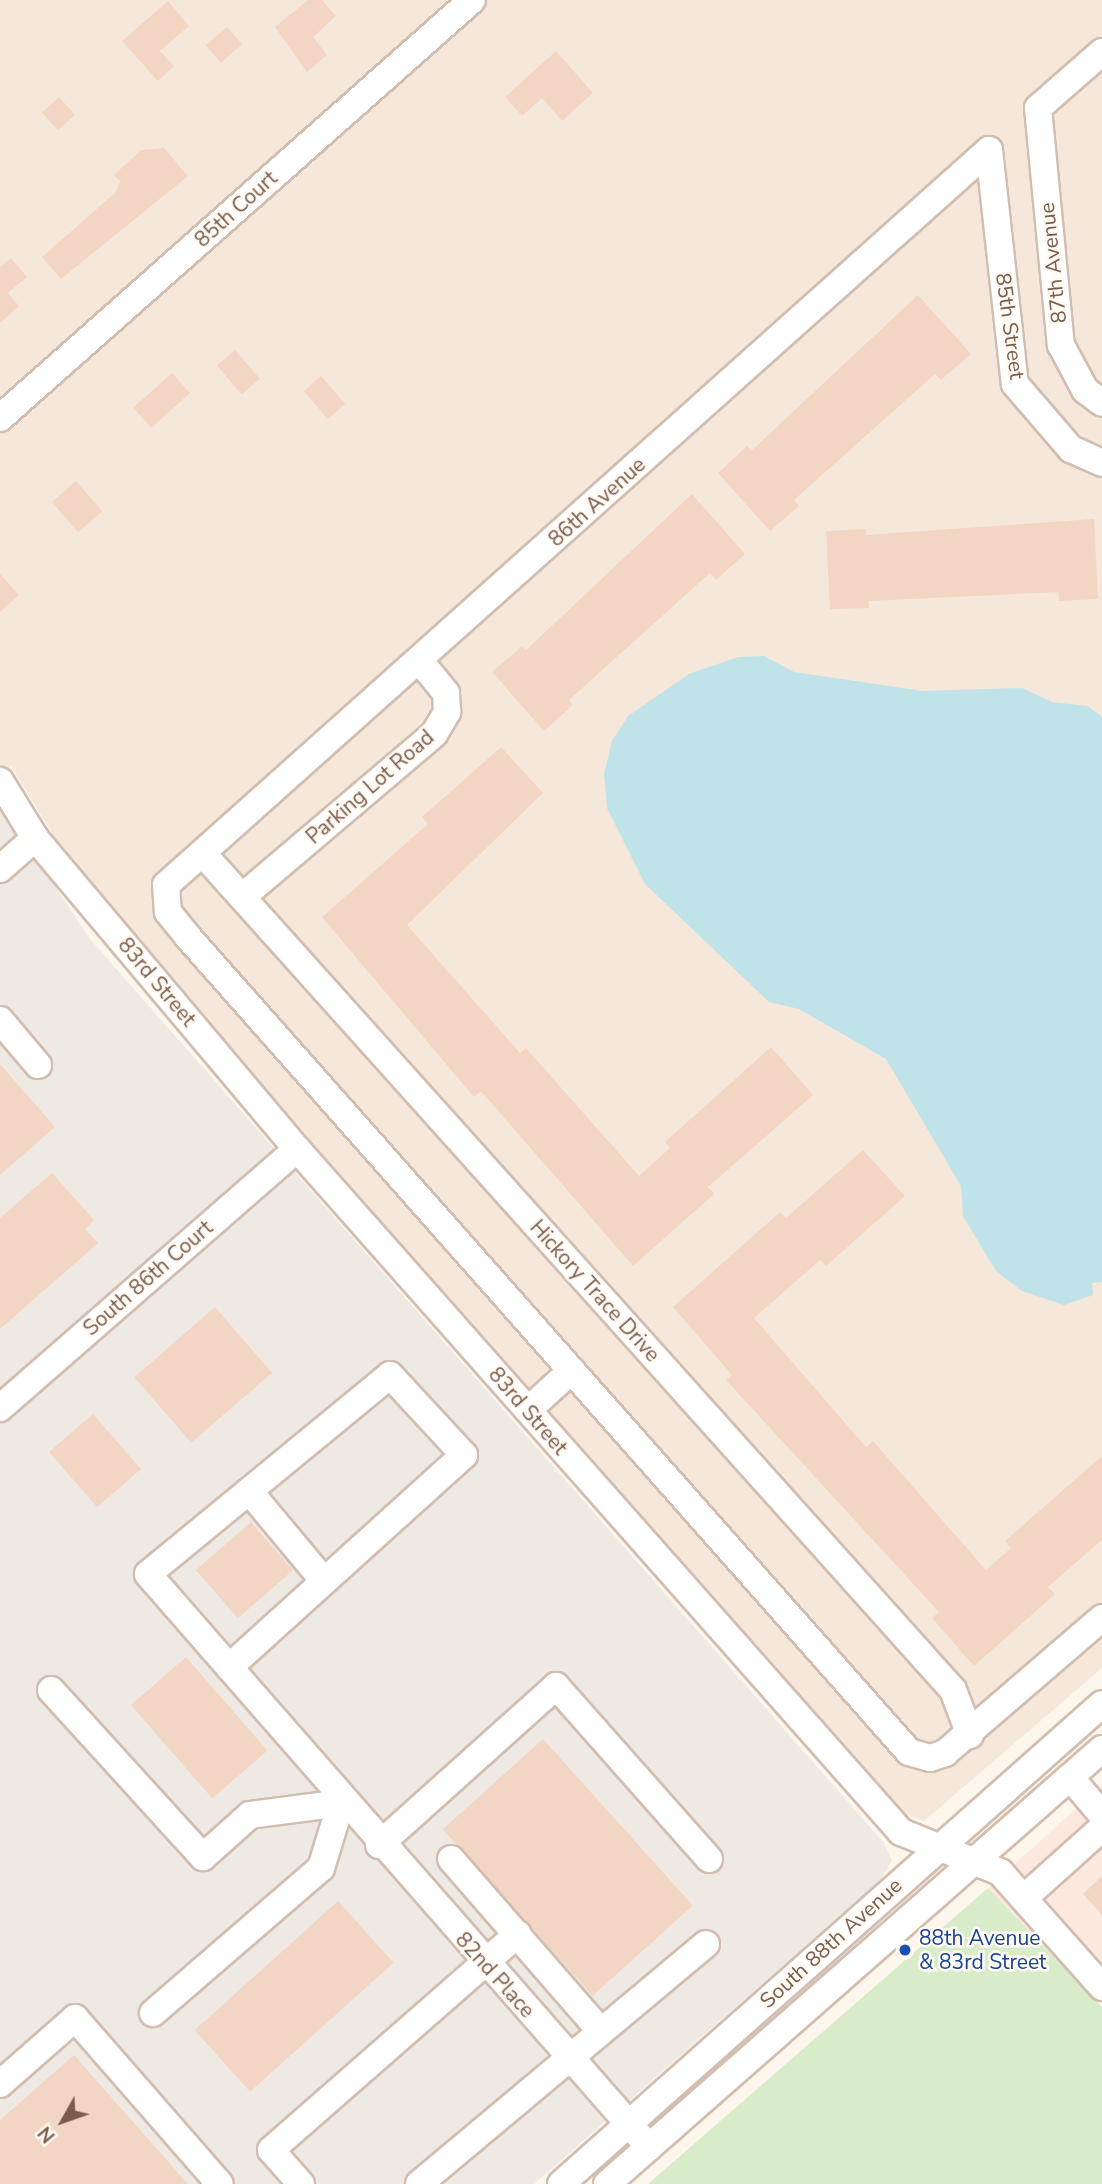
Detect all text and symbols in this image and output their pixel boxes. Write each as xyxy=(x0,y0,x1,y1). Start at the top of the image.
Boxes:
street label: 85th Court xyxy=(190,165,282,253)
street label: 87th Avenue xyxy=(1034,201,1072,325)
street label: 85th Street xyxy=(990,271,1030,381)
street label: 86th Avenue xyxy=(543,452,651,552)
street label: Parking Lot Road xyxy=(301,725,439,849)
street label: 83rd Street xyxy=(113,933,201,1031)
street label: South 86th Court xyxy=(78,1215,218,1341)
street label: Hickory Trace Drive xyxy=(525,1215,665,1367)
street label: 83rd Street xyxy=(483,1362,573,1460)
street label: South 88th Avenue xyxy=(755,1873,907,2013)
place label: 88th Avenue & 83rd Street xyxy=(919,1925,1046,1975)
street label: 82nd Place xyxy=(450,1927,540,2023)
marker: 88th Avenue & 83rd Street xyxy=(897,1942,913,1958)
north arrow xyxy=(28,2086,98,2156)
text: N xyxy=(32,2121,61,2148)

